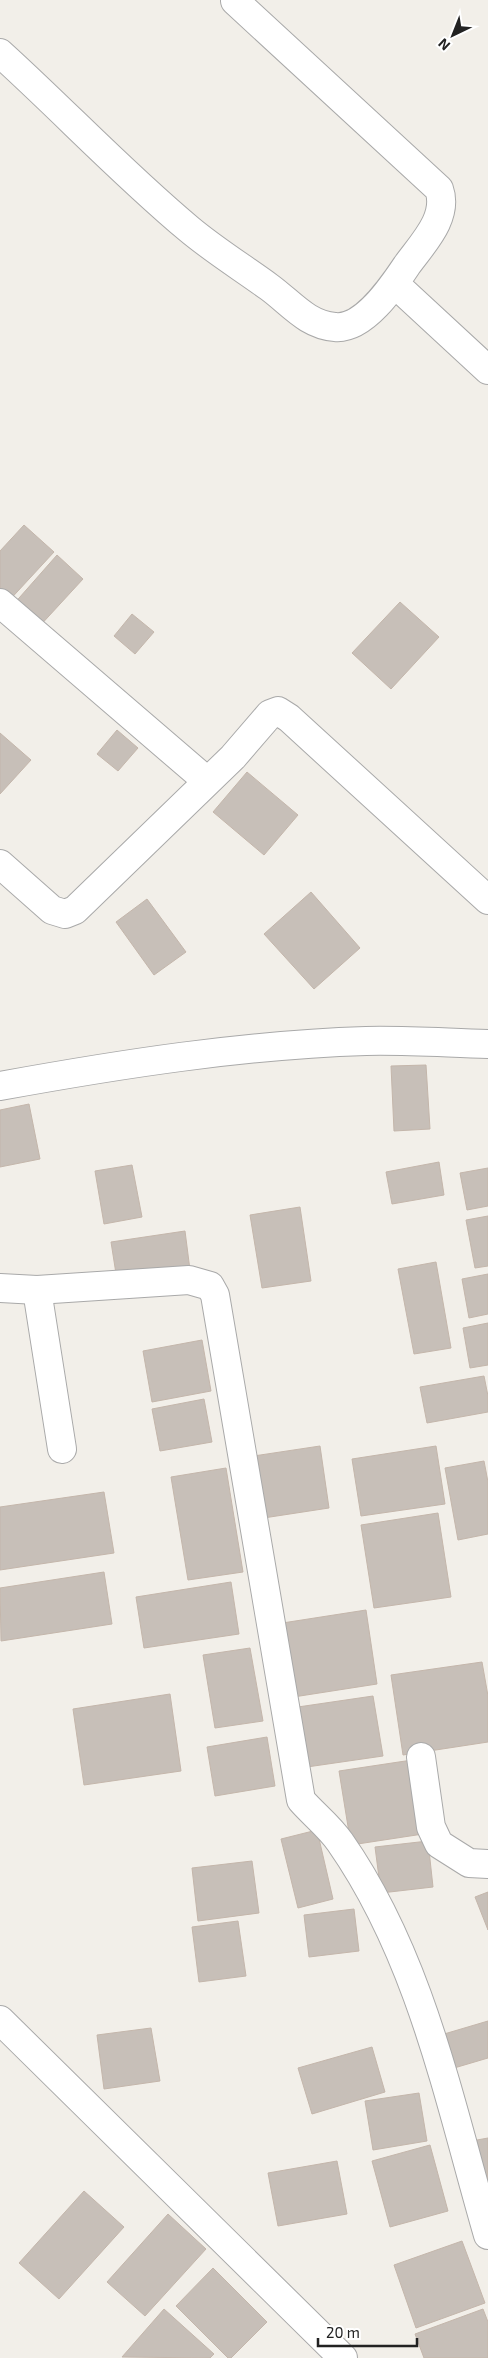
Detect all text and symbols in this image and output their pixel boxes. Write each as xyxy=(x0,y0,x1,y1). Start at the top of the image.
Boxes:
north arrow xyxy=(428,10,478,60)
text: N xyxy=(434,35,453,55)
scale bar xyxy=(318,2316,417,2348)
text: 20 m xyxy=(326,2323,360,2341)

